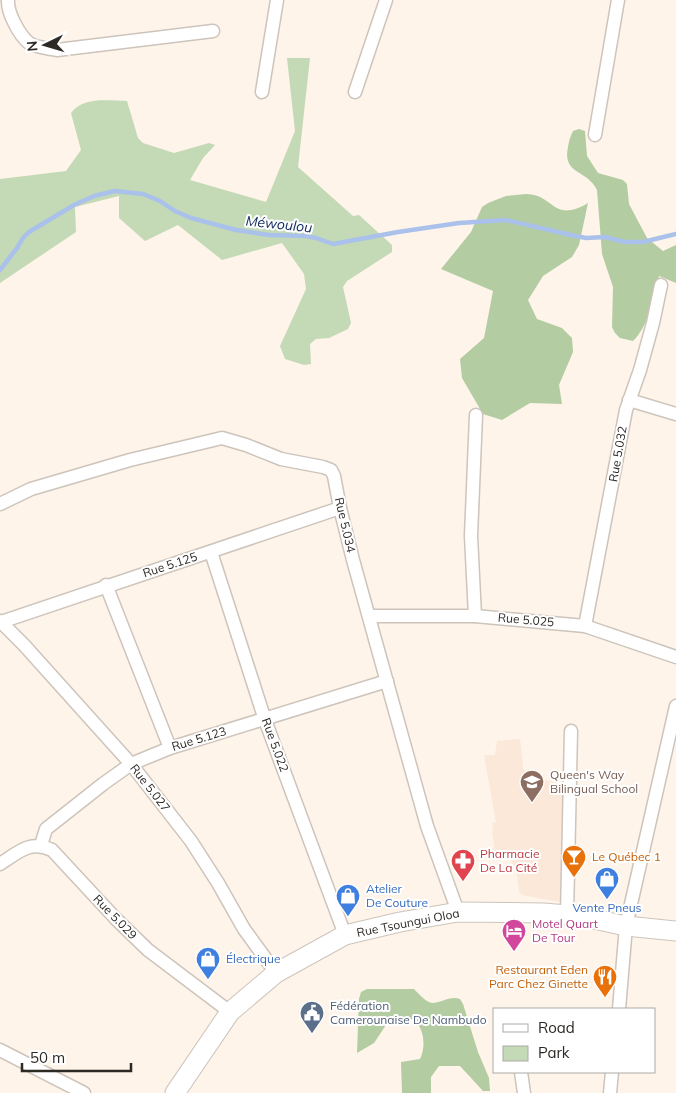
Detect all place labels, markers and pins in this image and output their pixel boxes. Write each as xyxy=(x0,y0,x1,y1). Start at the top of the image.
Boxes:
place label: Queen's Way Bilingual School xyxy=(550,767,638,796)
school or university icon: Queen's Way Bilingual School xyxy=(519,769,545,803)
bar icon: Le Québec 1 xyxy=(561,844,587,878)
place label: Pharmacie De La Cité xyxy=(480,846,539,875)
pharmacy icon: Pharmacie De La Cité xyxy=(450,848,476,882)
place label: Le Québec 1 xyxy=(592,849,661,864)
shop icon: Vente Pneus xyxy=(594,866,620,900)
place label: Atelier De Couture xyxy=(366,881,428,910)
shop icon: Atelier De Couture xyxy=(335,883,361,917)
place label: Vente Pneus xyxy=(572,900,642,915)
place label: Motel Quart De Tour xyxy=(532,916,598,945)
hotel icon: Motel Quart De Tour xyxy=(501,918,527,952)
shop icon: Électrique xyxy=(195,946,221,980)
place label: Électrique xyxy=(226,951,280,966)
place label: Restaurant Eden Parc Chez Ginette xyxy=(489,962,588,991)
restaurant icon: Restaurant Eden Parc Chez Ginette xyxy=(592,964,618,998)
place label: Fédération Camerounaise De Nambudo xyxy=(330,998,487,1027)
public building icon: Fédération Camerounaise De Nambudo xyxy=(299,1000,325,1034)

